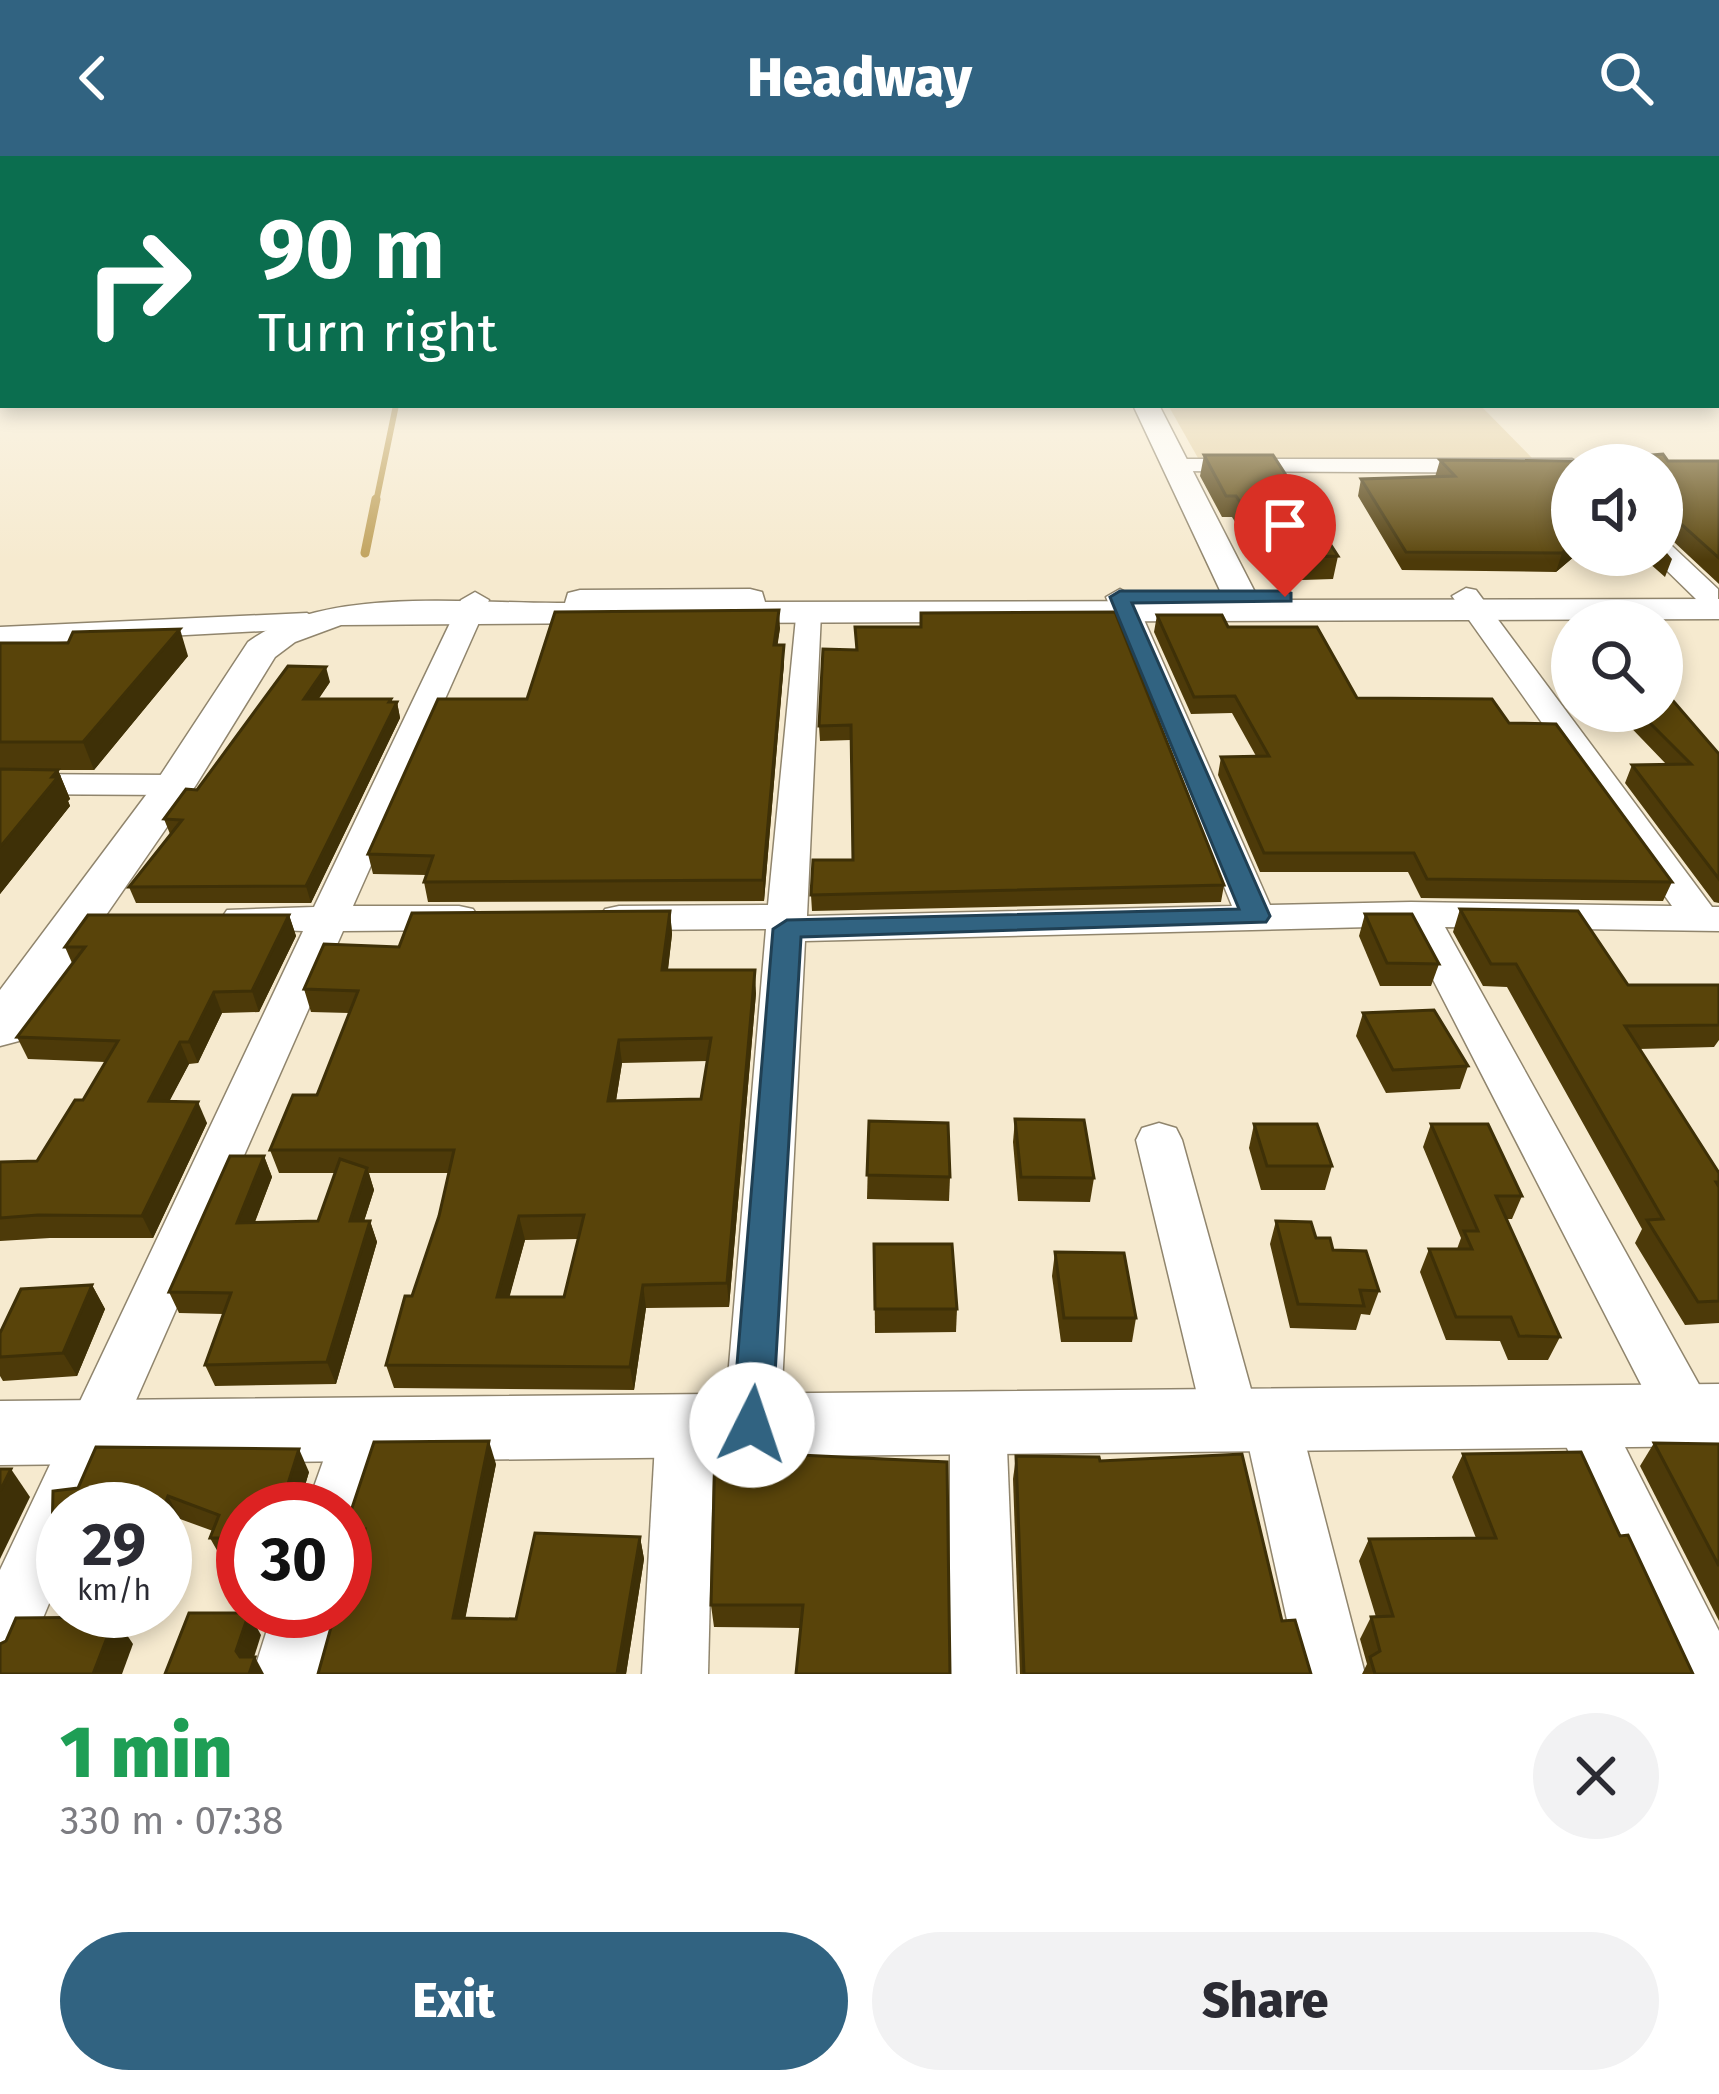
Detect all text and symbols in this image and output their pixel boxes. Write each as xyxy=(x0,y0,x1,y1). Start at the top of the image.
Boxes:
icon: back xyxy=(60,45,126,111)
icon: search xyxy=(1593,45,1659,111)
text: Headway xyxy=(747,46,972,110)
text: 90 m xyxy=(258,199,445,300)
icon: right xyxy=(60,204,216,360)
text: Turn right xyxy=(258,301,497,365)
map controls xyxy=(1551,444,1683,732)
button: sound xyxy=(1551,444,1683,576)
pin xyxy=(1234,474,1336,597)
icon: arrive xyxy=(1252,492,1318,558)
button: search xyxy=(1551,600,1683,732)
position arrow xyxy=(689,1362,815,1488)
speed limit sign: 30 xyxy=(216,1482,372,1638)
text: 29 xyxy=(82,1509,146,1581)
text: km/h xyxy=(77,1572,151,1608)
text: 1 min xyxy=(60,1710,233,1796)
button: close xyxy=(1533,1713,1659,1839)
text: 330 m · 07:38 xyxy=(60,1798,283,1844)
button: Exit xyxy=(60,1932,848,2070)
button: Share xyxy=(872,1932,1659,2070)

